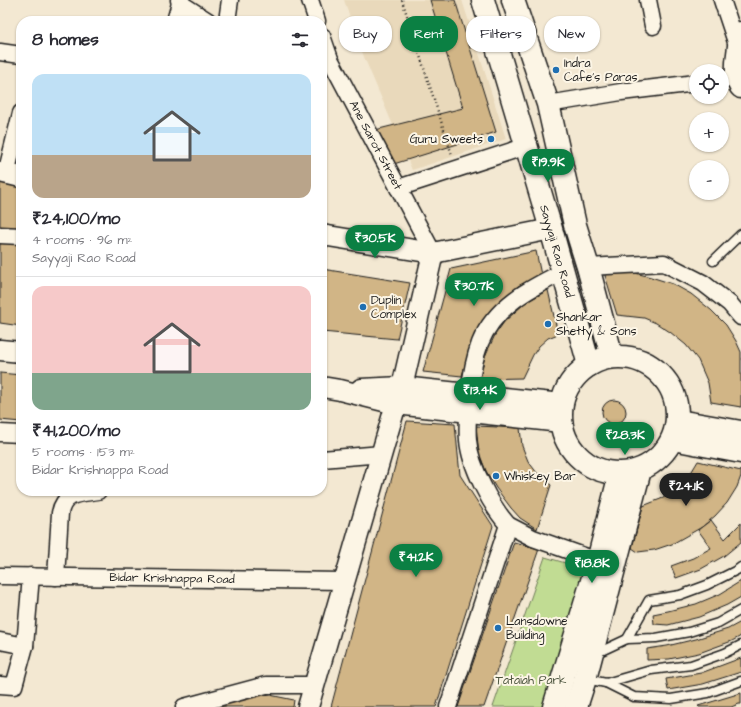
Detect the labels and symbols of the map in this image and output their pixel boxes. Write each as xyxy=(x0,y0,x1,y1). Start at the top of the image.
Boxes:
place label: Indra Cafe's Paras xyxy=(564,55,638,86)
marker: Indra Cafe's Paras xyxy=(551,65,561,75)
street label: Ane Sarot Street xyxy=(345,98,406,193)
place label: Guru Sweets xyxy=(410,131,483,148)
marker: Guru Sweets xyxy=(486,134,496,144)
pin: ₹19.9K xyxy=(515,149,581,183)
street label: Sayyaji Rao Road xyxy=(534,203,578,300)
pin: ₹30.5K xyxy=(342,225,408,259)
pin: ₹30.7K xyxy=(441,273,507,307)
place label: Duplin Complex xyxy=(371,292,417,323)
marker: Duplin Complex xyxy=(358,302,368,312)
place label: Shankar Shetty & Sons xyxy=(556,309,637,341)
marker: Shankar Shetty & Sons xyxy=(543,319,553,329)
pin: ₹13.4K xyxy=(447,377,513,411)
pin: ₹28.3K xyxy=(592,422,658,456)
place label: Whiskey Bar xyxy=(504,468,576,486)
marker: Whiskey Bar xyxy=(491,471,501,481)
pin: ₹24.1K xyxy=(653,473,719,507)
pin: ₹41.2K xyxy=(383,544,449,578)
pin: ₹18.8K xyxy=(559,550,625,584)
street label: Bidar Krishnappa Road xyxy=(109,569,235,588)
place label: Lansdowne Building xyxy=(506,613,568,645)
marker: Lansdowne Building xyxy=(493,623,503,633)
park label: Tataiah Park xyxy=(496,672,567,689)

